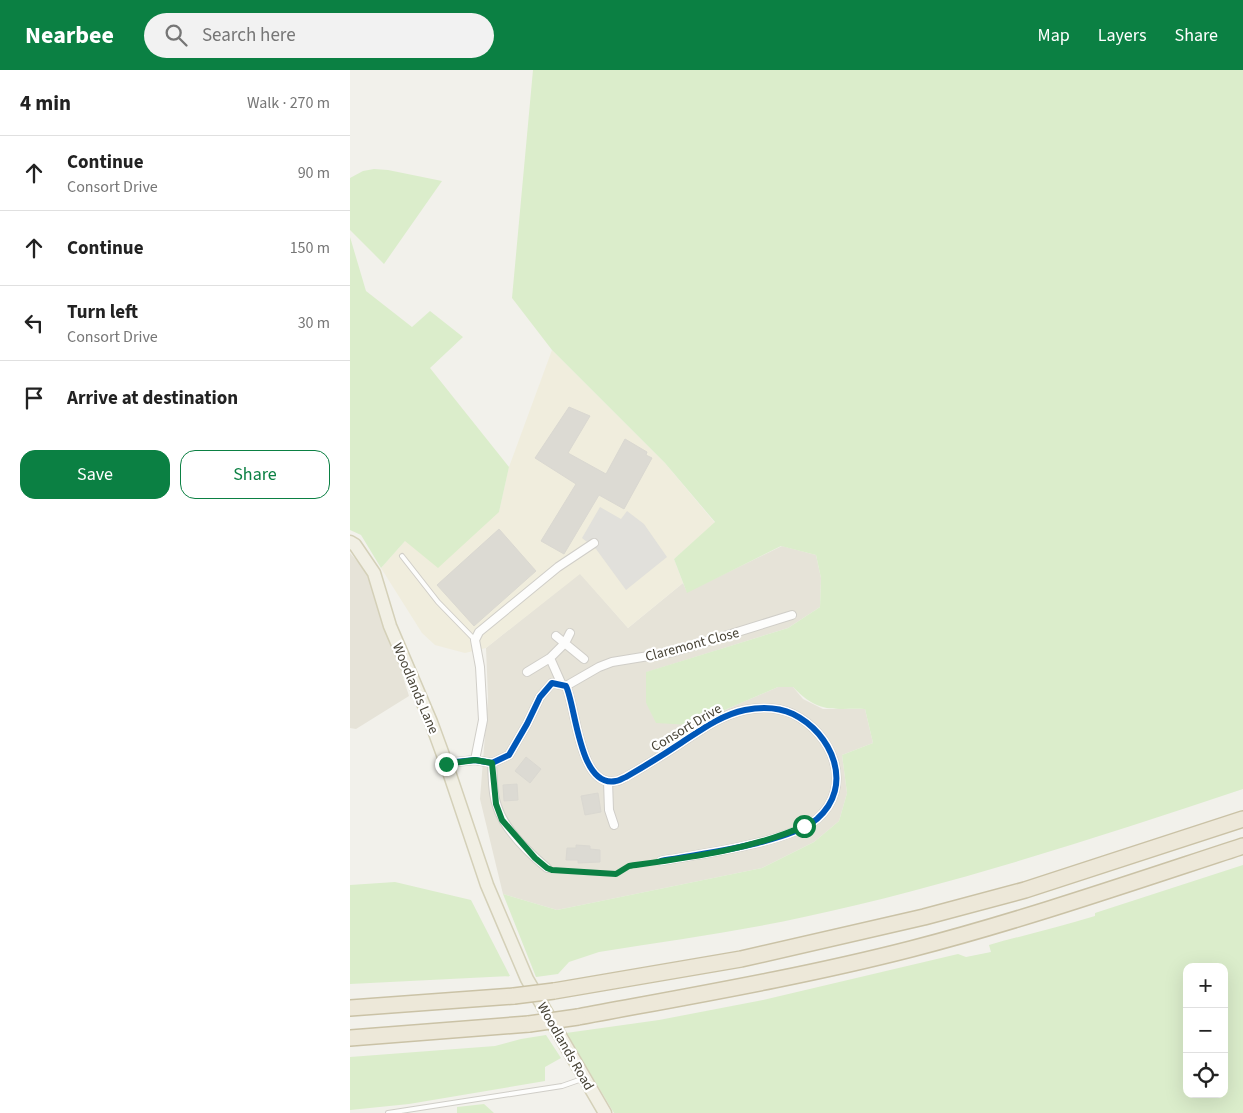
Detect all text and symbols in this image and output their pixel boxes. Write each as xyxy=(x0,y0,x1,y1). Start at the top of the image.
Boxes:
search box xyxy=(144,13,494,58)
text: Nearbee xyxy=(25,18,114,53)
icon: search xyxy=(162,21,190,49)
text: Search here xyxy=(202,22,296,49)
text: Map xyxy=(1038,23,1070,48)
text: Layers xyxy=(1098,23,1147,48)
text: Share xyxy=(1175,23,1218,48)
text: 4 min xyxy=(20,88,71,118)
text: Walk · 270 m xyxy=(247,92,330,114)
text: Continue xyxy=(67,149,144,176)
icon: ahead xyxy=(20,159,48,187)
text: 90 m xyxy=(298,162,330,184)
text: Consort Drive xyxy=(67,176,158,198)
icon: ahead xyxy=(20,234,48,262)
text: Continue xyxy=(67,235,144,262)
text: 150 m xyxy=(290,237,330,259)
text: Turn left xyxy=(67,299,138,326)
icon: left xyxy=(20,309,48,337)
text: 30 m xyxy=(298,312,330,334)
text: Consort Drive xyxy=(67,326,158,348)
icon: arrive xyxy=(20,384,48,412)
text: Arrive at destination xyxy=(67,385,238,412)
button: Save xyxy=(20,450,170,499)
button: Share xyxy=(180,450,330,499)
street label: Claremont Close xyxy=(643,623,742,667)
street label: Woodlands Lane xyxy=(387,640,443,737)
street label: Consort Drive xyxy=(647,699,726,757)
route end xyxy=(435,753,458,776)
route start xyxy=(793,815,816,838)
map controls xyxy=(1183,963,1228,1098)
button: + xyxy=(1183,963,1228,1008)
street label: Woodlands Road xyxy=(532,999,598,1094)
button: − xyxy=(1183,1008,1228,1053)
button: locate xyxy=(1183,1053,1228,1098)

